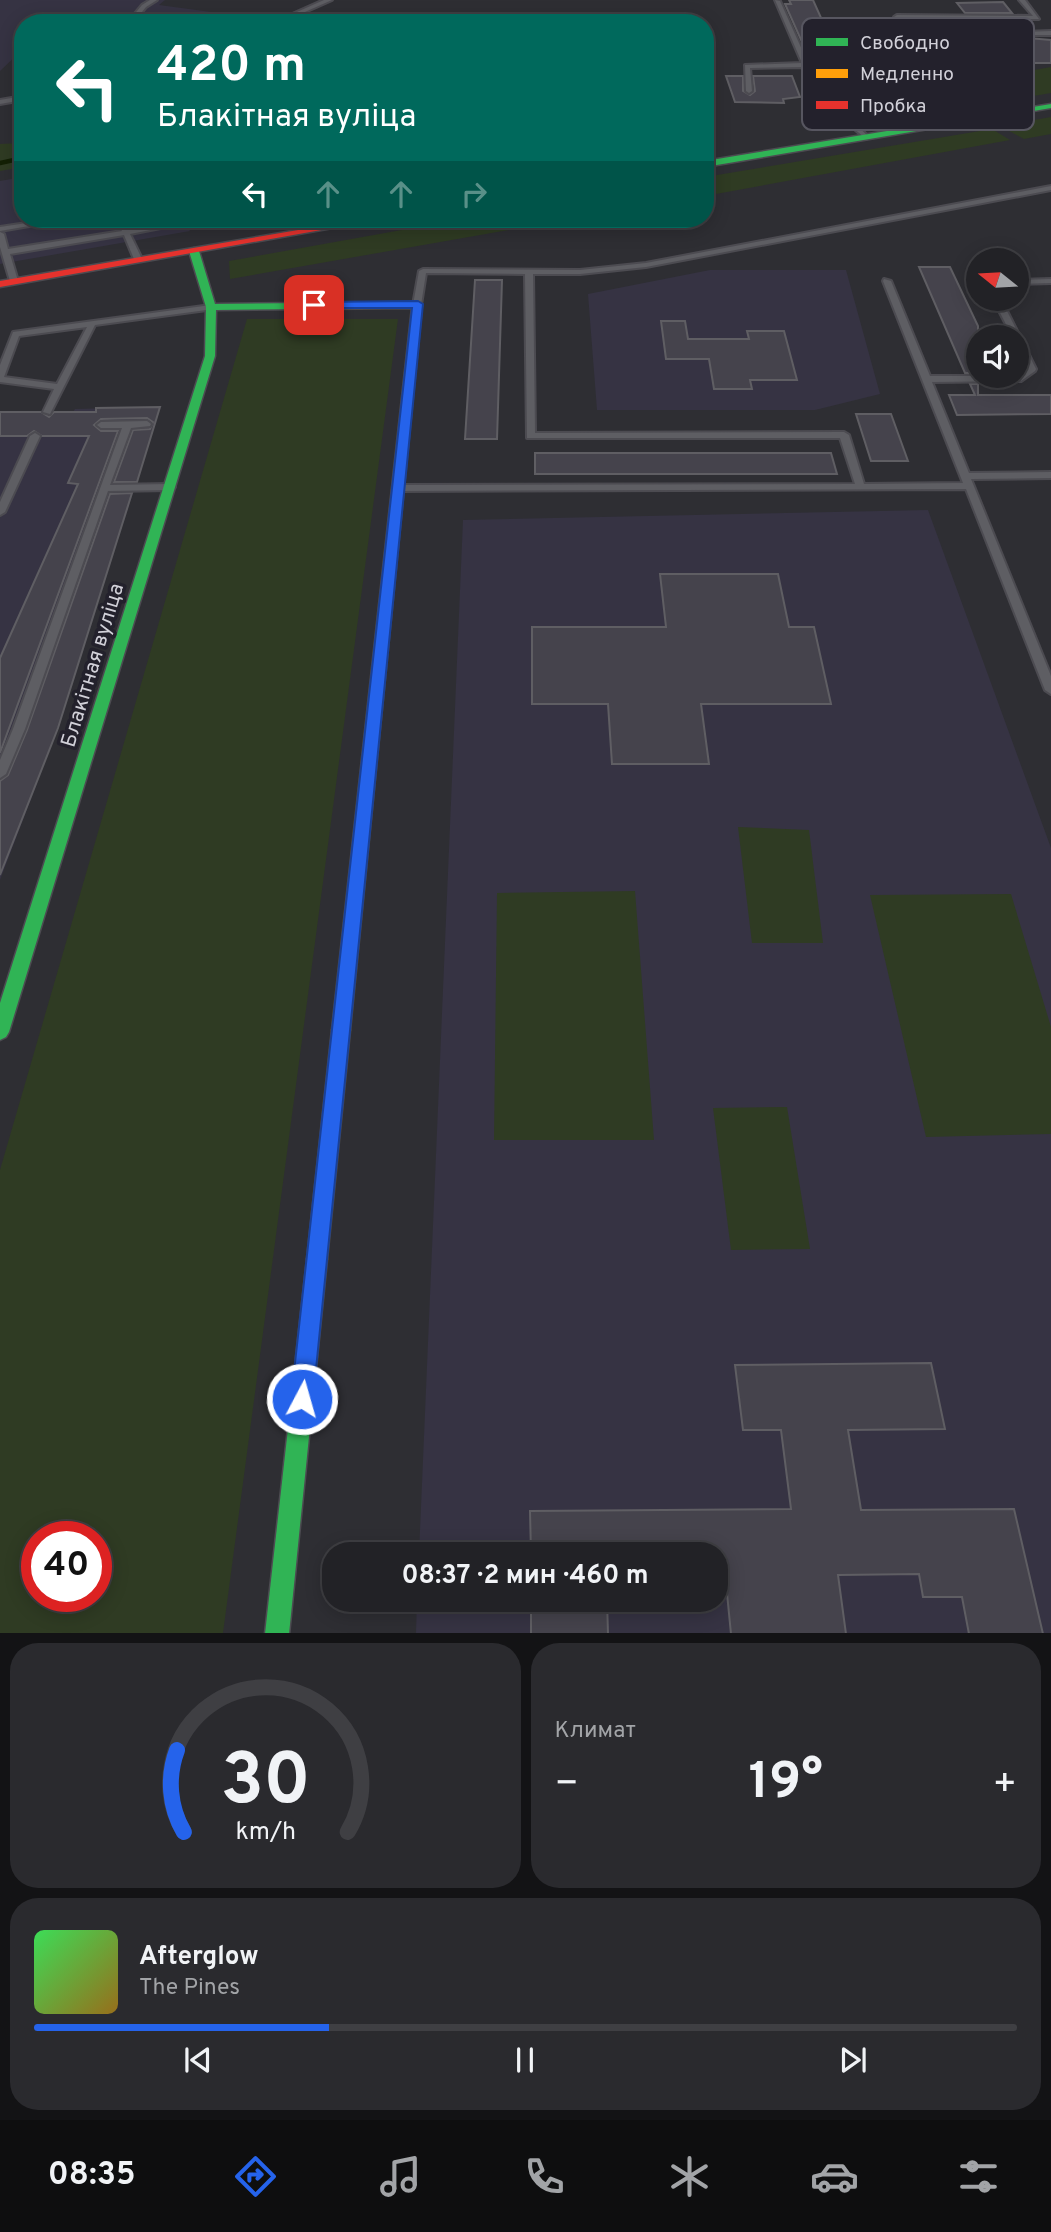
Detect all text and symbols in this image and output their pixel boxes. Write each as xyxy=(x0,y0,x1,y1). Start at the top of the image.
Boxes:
legend xyxy=(802,18,1034,130)
text: Свободно xyxy=(860,32,950,56)
text: 420 m xyxy=(157,37,306,99)
icon: left xyxy=(42,42,133,133)
text: Медленно xyxy=(860,63,954,87)
text: Пробка xyxy=(860,95,926,119)
text: Блакітная вуліца xyxy=(157,98,416,138)
icon: left xyxy=(236,175,274,213)
icon: ahead xyxy=(309,175,347,213)
icon: ahead xyxy=(382,175,420,213)
icon: right xyxy=(455,175,493,213)
north arrow xyxy=(966,248,1029,312)
map controls xyxy=(966,248,1029,388)
pin xyxy=(284,275,344,335)
icon: arrive xyxy=(295,286,333,324)
button: sound xyxy=(966,325,1029,388)
street label: Блакітная вуліца xyxy=(56,580,131,751)
position arrow xyxy=(265,1362,339,1436)
speed limit sign: 40 xyxy=(21,1521,112,1612)
text: 08:37 · 2 мин · 460 m xyxy=(401,1560,649,1593)
text: Климат xyxy=(555,1717,636,1746)
text: 30 xyxy=(220,1738,310,1830)
text: 19° xyxy=(749,1751,823,1817)
text: − xyxy=(555,1761,579,1810)
text: + xyxy=(992,1761,1017,1810)
text: km/h xyxy=(235,1816,296,1848)
text: Afterglow xyxy=(139,1941,259,1974)
text: The Pines xyxy=(139,1974,240,2003)
icon: previous xyxy=(179,2041,217,2079)
icon: pause xyxy=(506,2041,544,2079)
icon: next xyxy=(834,2041,872,2079)
icon: directions xyxy=(231,2152,280,2201)
icon: music xyxy=(376,2152,425,2201)
icon: phone xyxy=(520,2152,569,2201)
icon: climate xyxy=(665,2152,714,2201)
icon: car xyxy=(810,2152,859,2201)
icon: filters xyxy=(954,2152,1003,2201)
text: 08:35 xyxy=(48,2156,135,2196)

